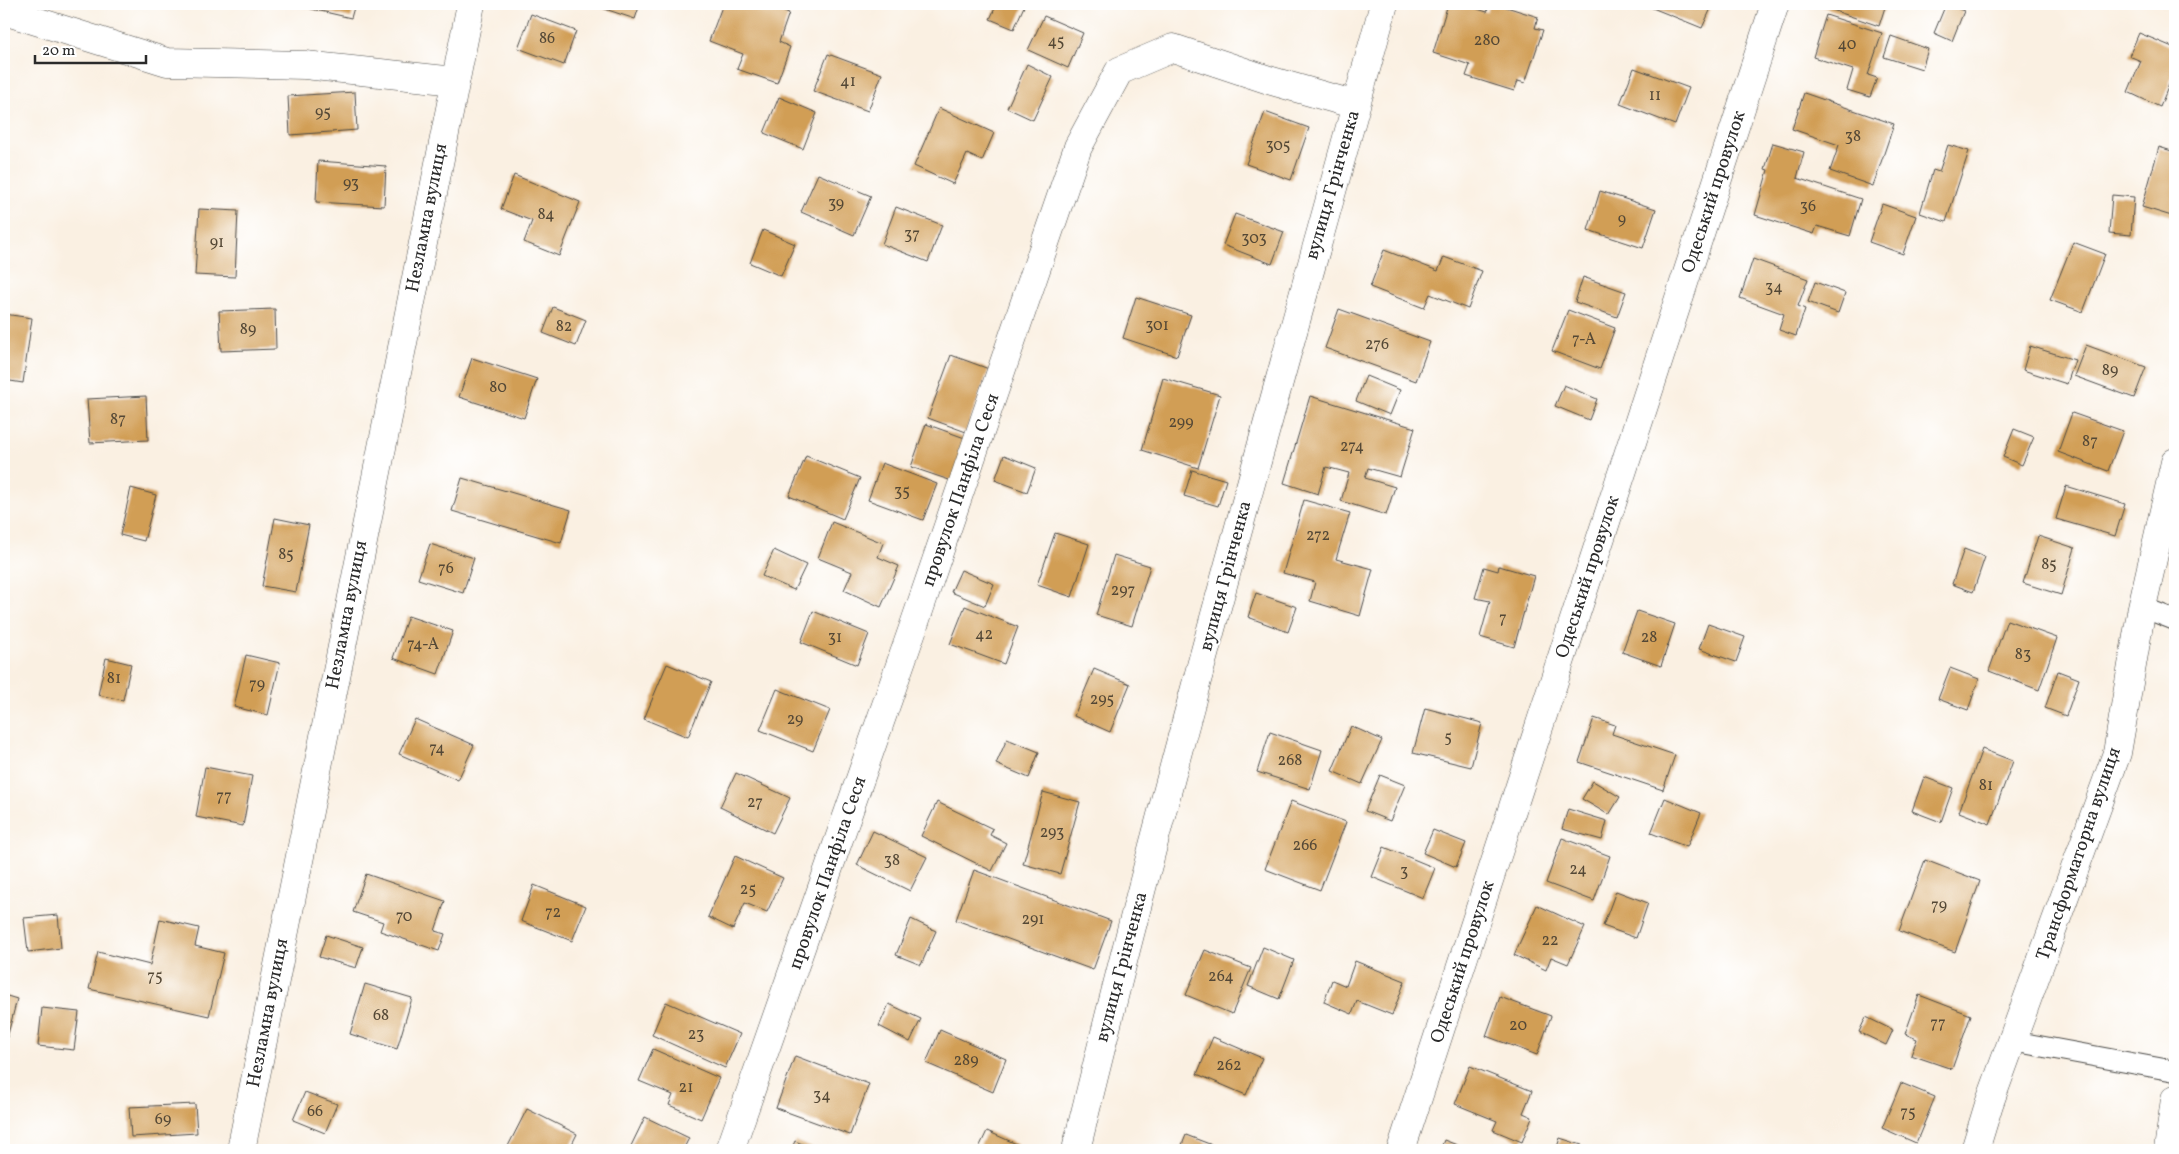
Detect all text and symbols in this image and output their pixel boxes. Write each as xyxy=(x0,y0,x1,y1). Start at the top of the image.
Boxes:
house number: 86 xyxy=(539,28,555,50)
house number: 280 xyxy=(1474,30,1500,52)
house number: 45 xyxy=(1048,31,1064,53)
scale bar xyxy=(35,32,146,64)
house number: 40 xyxy=(1838,34,1856,56)
text: 20 m xyxy=(42,41,75,62)
house number: 41 xyxy=(840,71,856,93)
house number: 11 xyxy=(1649,85,1661,107)
house number: 95 xyxy=(315,102,331,124)
street label: вулиця Грінченка xyxy=(1299,107,1367,263)
street label: Одеський провулок xyxy=(1675,107,1753,277)
house number: 38 xyxy=(1845,126,1861,148)
house number: 305 xyxy=(1265,135,1291,157)
street label: Незламна вулиця xyxy=(400,141,454,295)
house number: 93 xyxy=(343,173,359,195)
house number: 39 xyxy=(828,193,844,215)
house number: 36 xyxy=(1800,196,1816,218)
house number: 84 xyxy=(537,204,555,226)
house number: 9 xyxy=(1618,209,1626,231)
house number: 37 xyxy=(904,224,920,246)
house number: 303 xyxy=(1241,228,1267,250)
house number: 91 xyxy=(210,232,224,254)
house number: 34 xyxy=(1765,277,1783,299)
house number: 301 xyxy=(1145,315,1169,337)
house number: 82 xyxy=(556,316,572,338)
house number: 89 xyxy=(240,319,256,341)
house number: 7-А xyxy=(1572,329,1596,351)
house number: 276 xyxy=(1365,334,1389,356)
house number: 89 xyxy=(2102,360,2118,382)
house number: 80 xyxy=(489,377,507,399)
street label: провулок Панфіла Сеся xyxy=(916,390,1006,590)
house number: 87 xyxy=(110,409,126,431)
house number: 299 xyxy=(1168,412,1194,434)
house number: 87 xyxy=(2082,431,2098,453)
house number: 274 xyxy=(1340,436,1364,458)
house number: 35 xyxy=(894,481,910,503)
street label: Одеський провулок xyxy=(1549,492,1627,662)
street label: вулиця Грінченка xyxy=(1193,498,1259,654)
house number: 272 xyxy=(1306,525,1330,547)
street label: Незламна вулиця xyxy=(320,538,374,692)
house number: 85 xyxy=(278,544,294,566)
house number: 85 xyxy=(2041,554,2057,576)
house number: 76 xyxy=(438,558,454,580)
house number: 297 xyxy=(1111,580,1135,602)
house number: 7 xyxy=(1499,608,1507,630)
house number: 42 xyxy=(975,624,993,646)
house number: 31 xyxy=(828,627,842,649)
house number: 28 xyxy=(1641,627,1657,649)
house number: 74-А xyxy=(407,634,439,656)
house number: 83 xyxy=(2015,644,2031,666)
house number: 81 xyxy=(107,668,121,690)
house number: 79 xyxy=(249,674,265,696)
house number: 295 xyxy=(1090,689,1114,711)
house number: 29 xyxy=(787,709,803,731)
house number: 5 xyxy=(1444,727,1452,749)
house number: 74 xyxy=(429,738,445,760)
street label: Трансформаторна вулиця xyxy=(2030,744,2128,964)
house number: 268 xyxy=(1278,750,1302,772)
street label: провулок Панфіла Сеся xyxy=(783,773,873,973)
house number: 81 xyxy=(1979,775,1993,797)
house number: 77 xyxy=(216,786,232,808)
house number: 27 xyxy=(747,792,763,814)
house number: 293 xyxy=(1040,822,1064,844)
house number: 266 xyxy=(1293,835,1317,857)
house number: 38 xyxy=(884,850,900,872)
house number: 24 xyxy=(1569,859,1587,881)
house number: 3 xyxy=(1400,861,1408,883)
street label: Одеський провулок xyxy=(1424,877,1502,1047)
house number: 25 xyxy=(740,879,756,901)
street label: вулиця Грінченка xyxy=(1089,889,1155,1045)
house number: 79 xyxy=(1931,895,1947,917)
house number: 72 xyxy=(545,902,561,924)
house number: 70 xyxy=(396,906,412,928)
house number: 291 xyxy=(1022,909,1044,931)
house number: 22 xyxy=(1541,930,1559,952)
street label: Незламна вулиця xyxy=(241,936,295,1090)
house number: 75 xyxy=(147,966,163,988)
house number: 264 xyxy=(1208,966,1234,988)
house number: 68 xyxy=(373,1005,389,1027)
house number: 77 xyxy=(1930,1013,1946,1035)
house number: 20 xyxy=(1509,1015,1527,1037)
house number: 23 xyxy=(688,1024,704,1046)
house number: 289 xyxy=(953,1050,979,1072)
house number: 262 xyxy=(1216,1055,1242,1077)
house number: 21 xyxy=(679,1077,693,1099)
house number: 34 xyxy=(813,1085,831,1107)
house number: 66 xyxy=(307,1101,323,1123)
house number: 75 xyxy=(1900,1102,1916,1124)
house number: 69 xyxy=(155,1109,171,1131)

